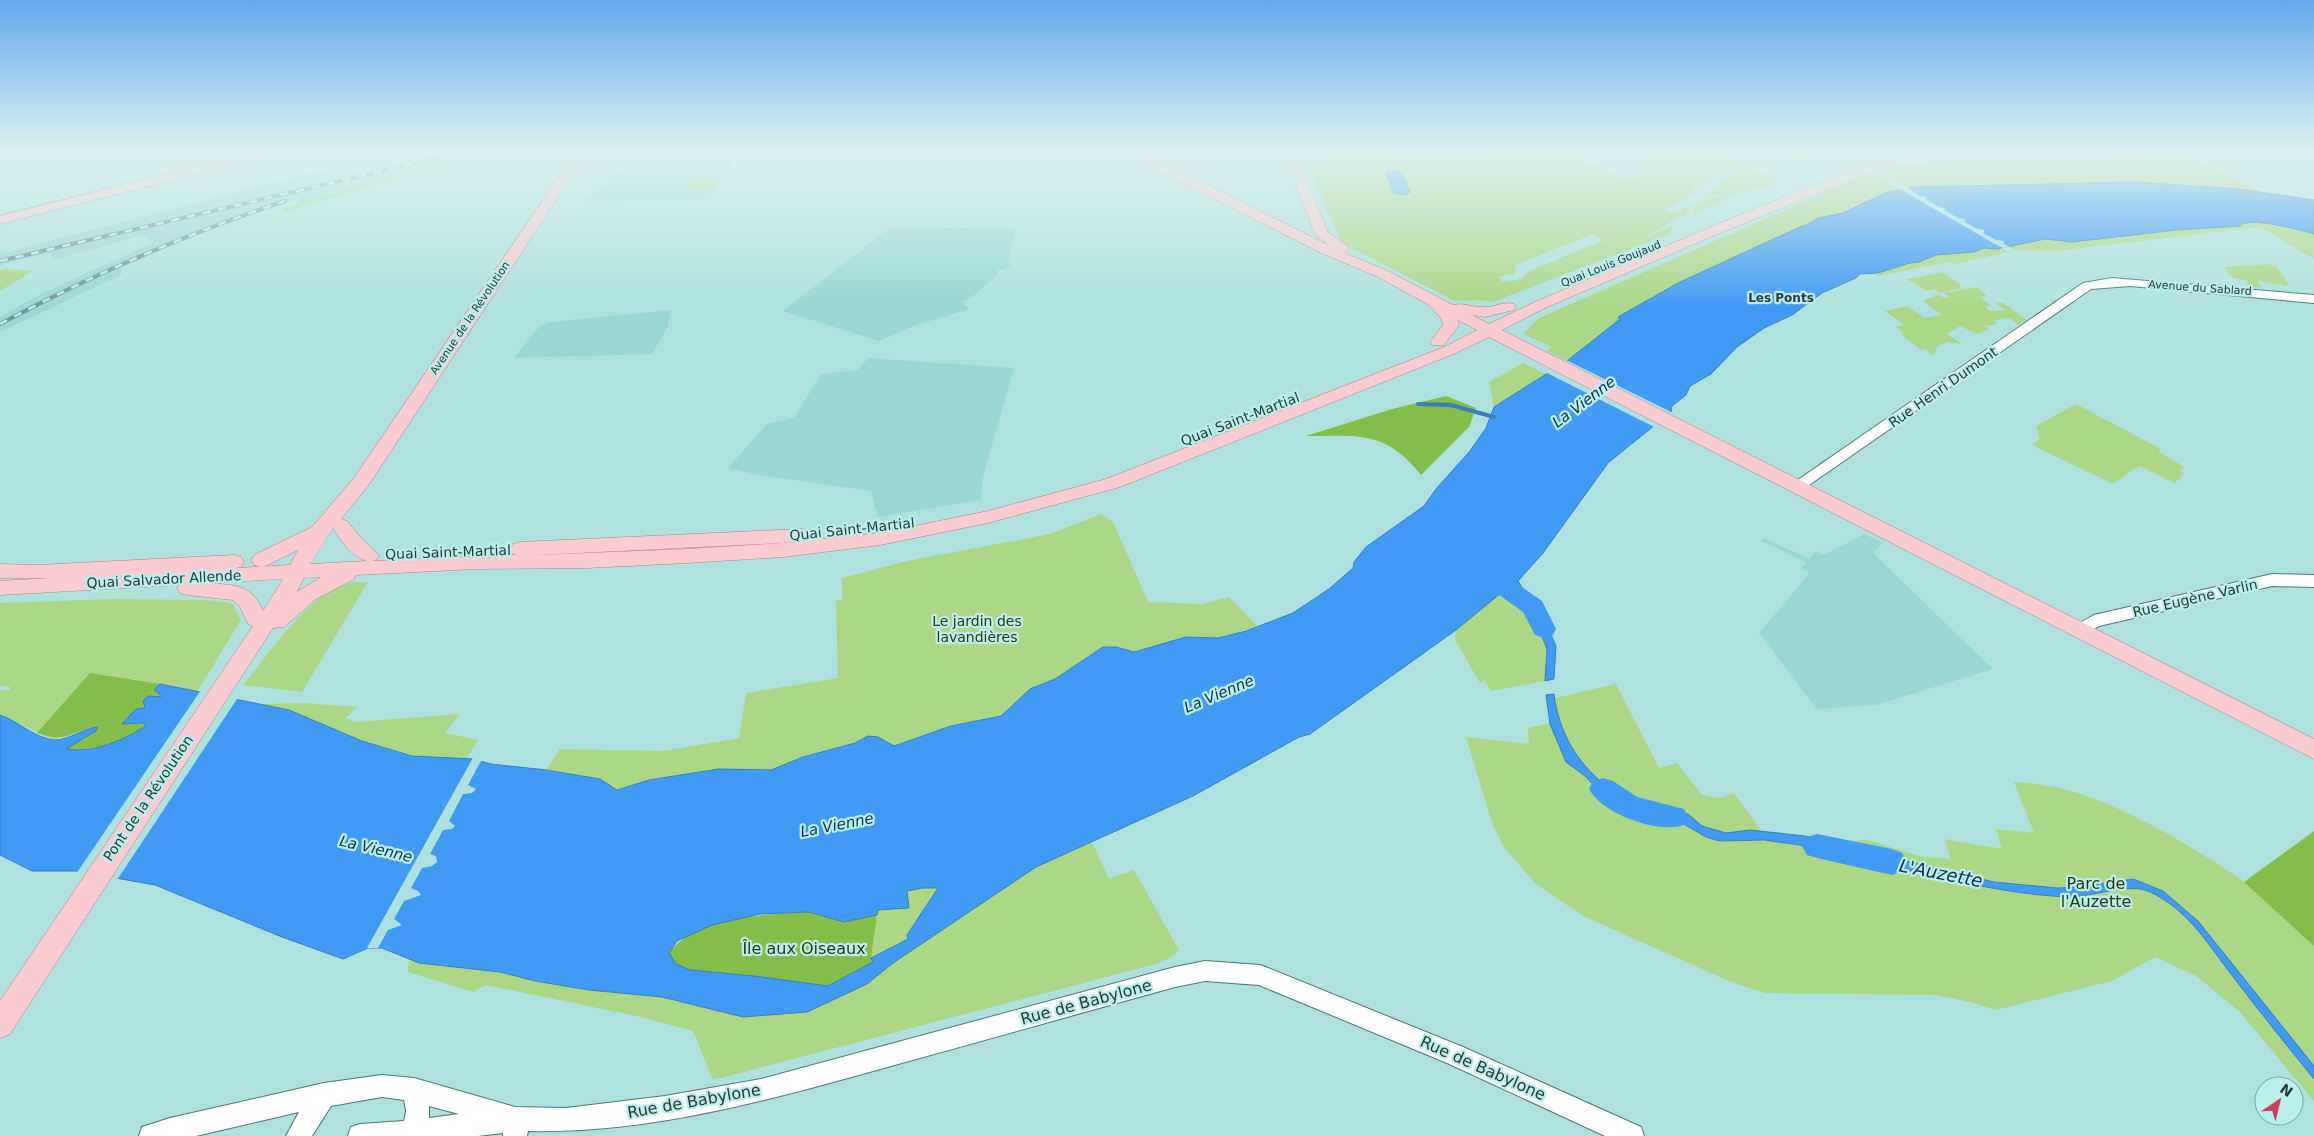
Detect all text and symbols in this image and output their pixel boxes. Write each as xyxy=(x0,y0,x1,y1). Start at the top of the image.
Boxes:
street label: Quai Louis Goujaud xyxy=(1559,238,1663,290)
street label: Avenue de la Révolution xyxy=(427,259,513,377)
street label: Avenue du Sablard xyxy=(2148,278,2252,298)
district label: Les Ponts xyxy=(1748,291,1814,305)
street label: Rue Henri Dumont xyxy=(1885,343,2001,431)
water label: La Vienne xyxy=(1549,372,1619,432)
street label: Quai Saint-Martial xyxy=(1178,389,1302,449)
street label: Quai Saint-Martial xyxy=(789,514,915,544)
street label: Quai Saint-Martial xyxy=(385,542,511,562)
street label: Quai Salvador Allende xyxy=(86,567,242,591)
street label: Rue Eugène Varlin xyxy=(2131,576,2259,620)
park label: Le jardin des lavandières xyxy=(932,613,1022,645)
water label: La Vienne xyxy=(1181,671,1257,717)
street label: Pont de la Révolution xyxy=(100,732,196,864)
water label: La Vienne xyxy=(799,809,875,841)
water label: La Vienne xyxy=(338,832,414,866)
water label: L'Auzette xyxy=(1898,855,1984,891)
park label: Parc de l'Auzette xyxy=(2061,874,2131,911)
park label: Île aux Oiseaux xyxy=(741,939,866,958)
street label: Rue de Babylone xyxy=(1018,975,1154,1029)
street label: Rue de Babylone xyxy=(1417,1032,1549,1104)
north arrow xyxy=(2254,1076,2304,1126)
street label: Rue de Babylone xyxy=(626,1080,762,1122)
text: N xyxy=(2277,1080,2296,1100)

